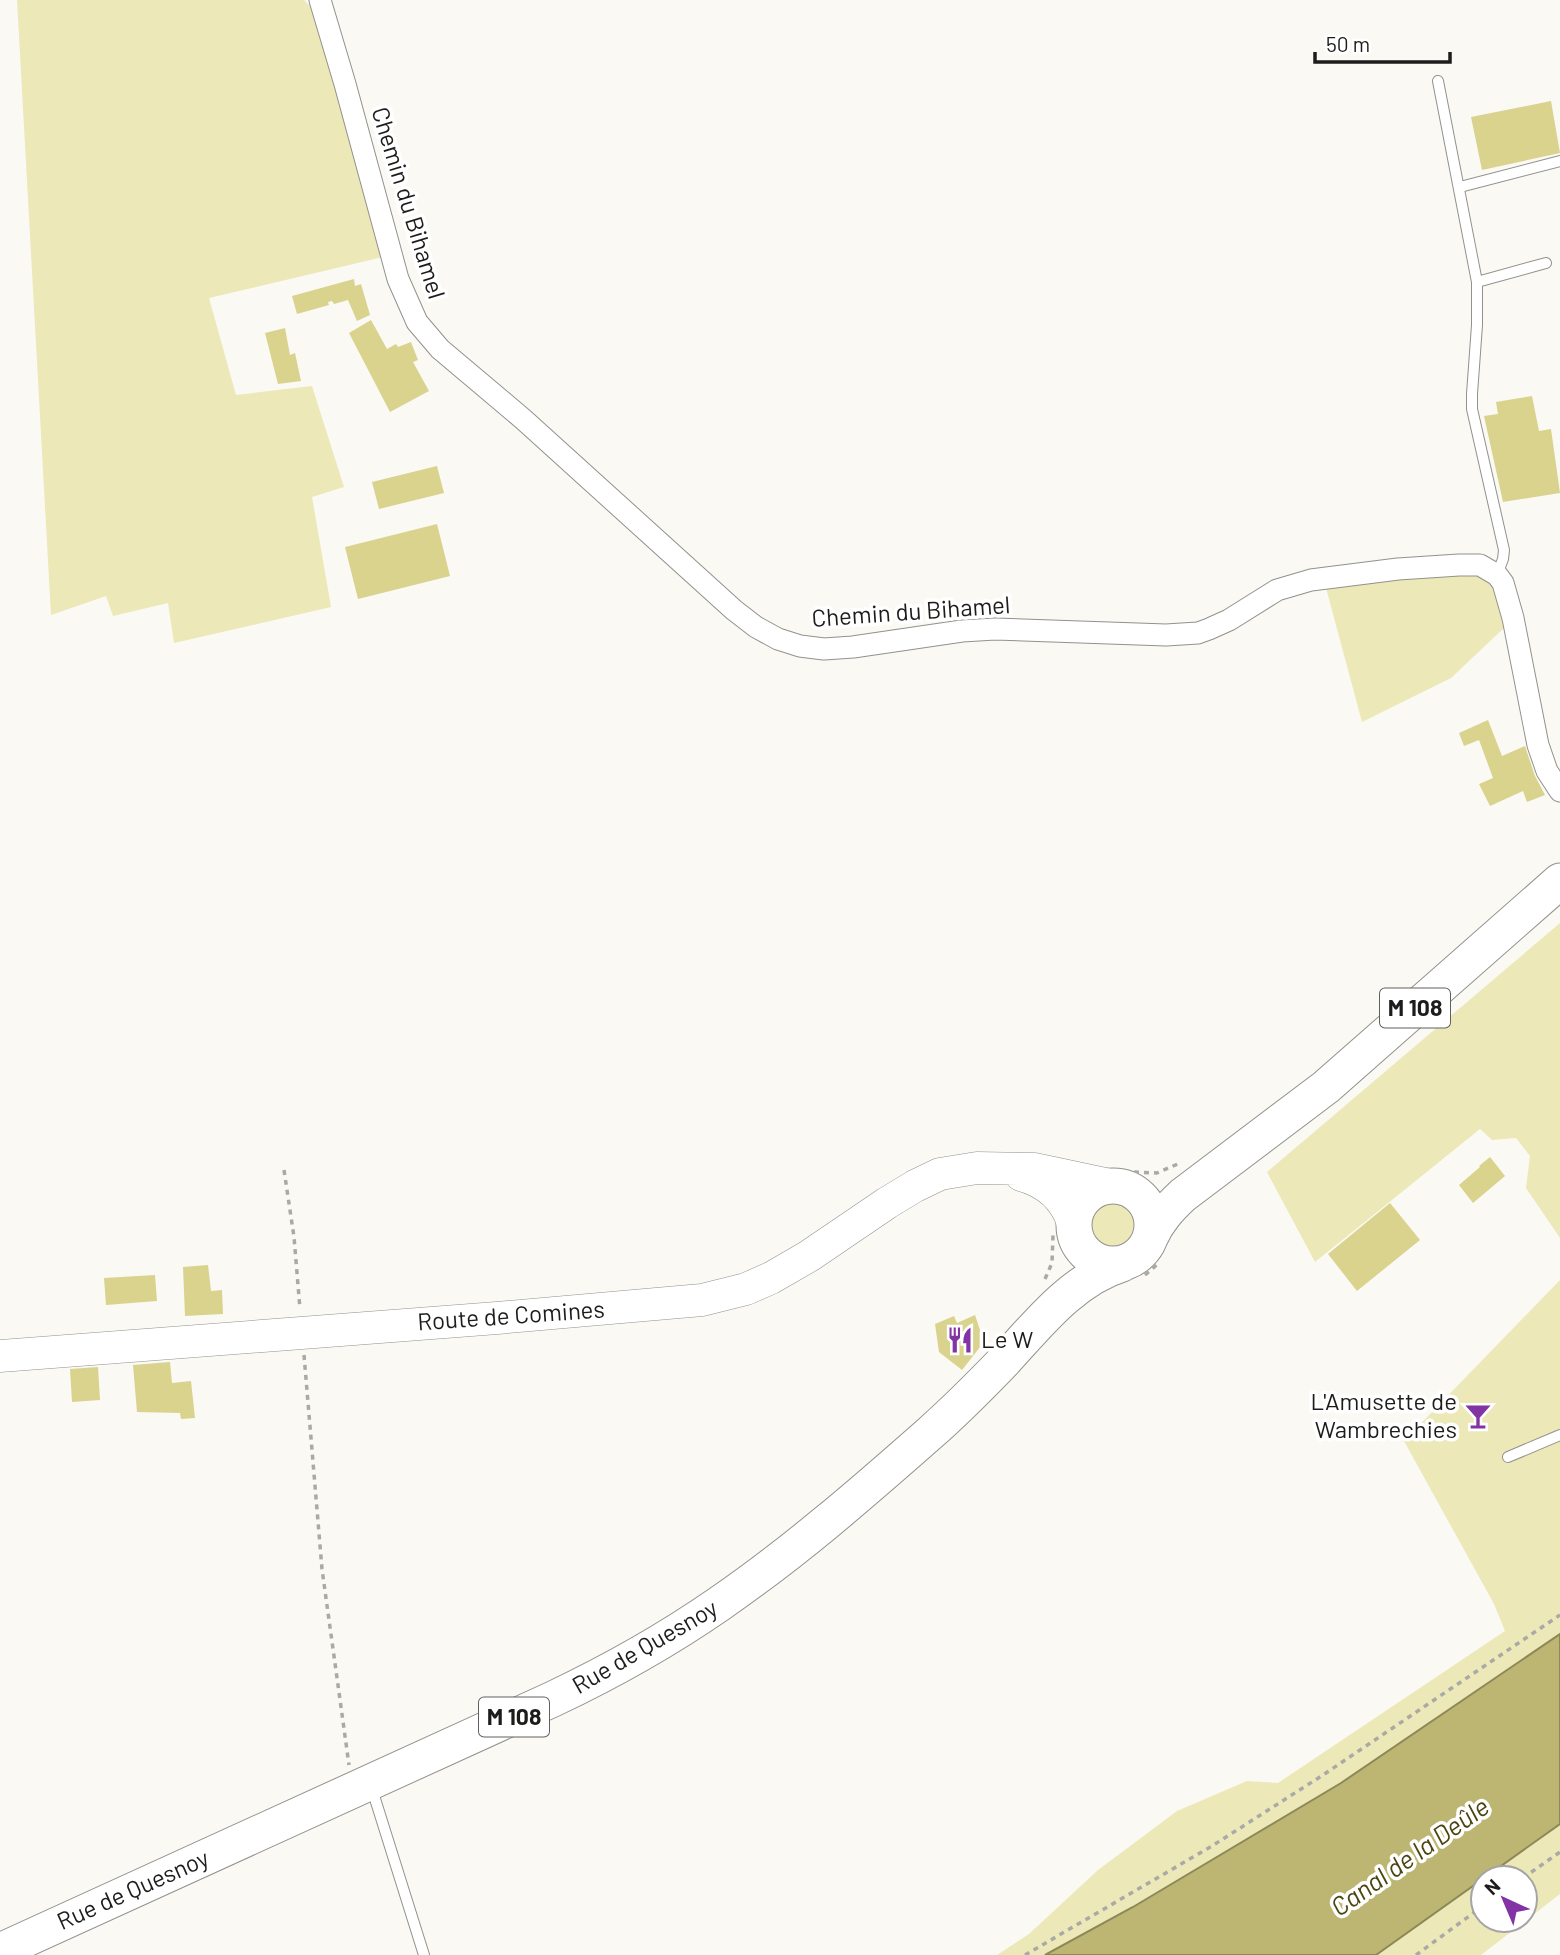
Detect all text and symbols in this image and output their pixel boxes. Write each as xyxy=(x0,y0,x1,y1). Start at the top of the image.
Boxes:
scale bar xyxy=(1315,21,1450,65)
text: 50 m xyxy=(1326,31,1370,56)
street label: Chemin du Bihamel xyxy=(366,103,452,302)
street label: Chemin du Bihamel xyxy=(811,589,1011,632)
road number: M 108 xyxy=(1380,988,1450,1028)
street label: Route de Comines xyxy=(416,1293,606,1336)
place label: Le W xyxy=(981,1324,1033,1353)
restaurant icon: Le W xyxy=(945,1325,975,1355)
place label: L'Amusette de Wambrechies xyxy=(1311,1386,1457,1443)
bar icon: L'Amusette de Wambrechies xyxy=(1463,1401,1493,1431)
street label: Rue de Quesnoy xyxy=(566,1592,722,1699)
road number: M 108 xyxy=(479,1698,549,1736)
water label: Canal de la Deûle xyxy=(1324,1790,1494,1922)
street label: Rue de Quesnoy xyxy=(52,1842,213,1935)
north arrow xyxy=(1469,1864,1539,1934)
text: N xyxy=(1479,1874,1504,1899)

